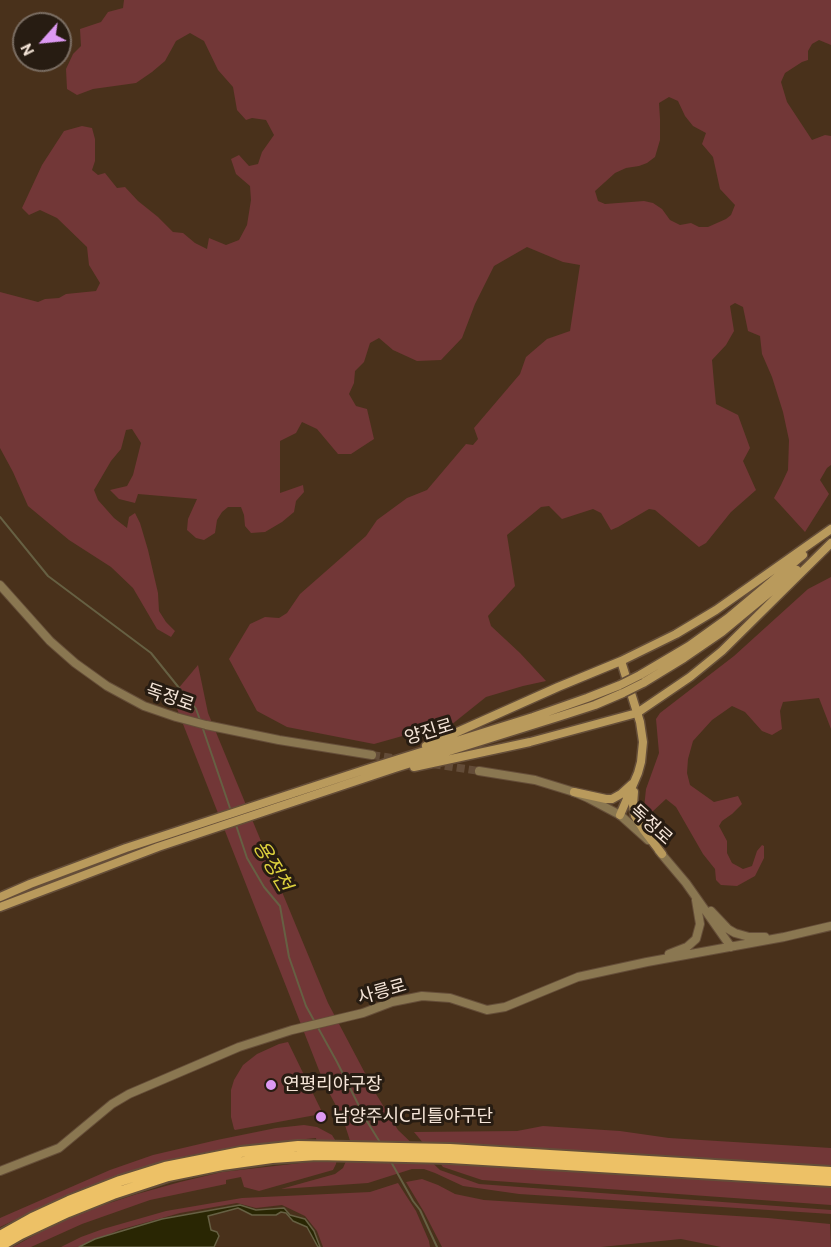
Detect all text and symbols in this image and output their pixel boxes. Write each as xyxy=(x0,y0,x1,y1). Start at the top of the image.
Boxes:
north arrow xyxy=(12,12,72,72)
text: N xyxy=(16,40,38,59)
street label: 독정로 xyxy=(143,680,197,716)
street label: 양진로 xyxy=(402,714,456,750)
street label: 독정로 xyxy=(625,800,677,850)
water label: 용정천 xyxy=(247,836,297,896)
street label: 사릉로 xyxy=(355,975,409,1009)
place label: 연평리야구장 xyxy=(283,1074,382,1096)
marker: 연평리야구장 xyxy=(264,1078,278,1092)
place label: 남양주시C리틀야구단 xyxy=(333,1106,493,1128)
marker: 남양주시C리틀야구단 xyxy=(314,1110,328,1124)

